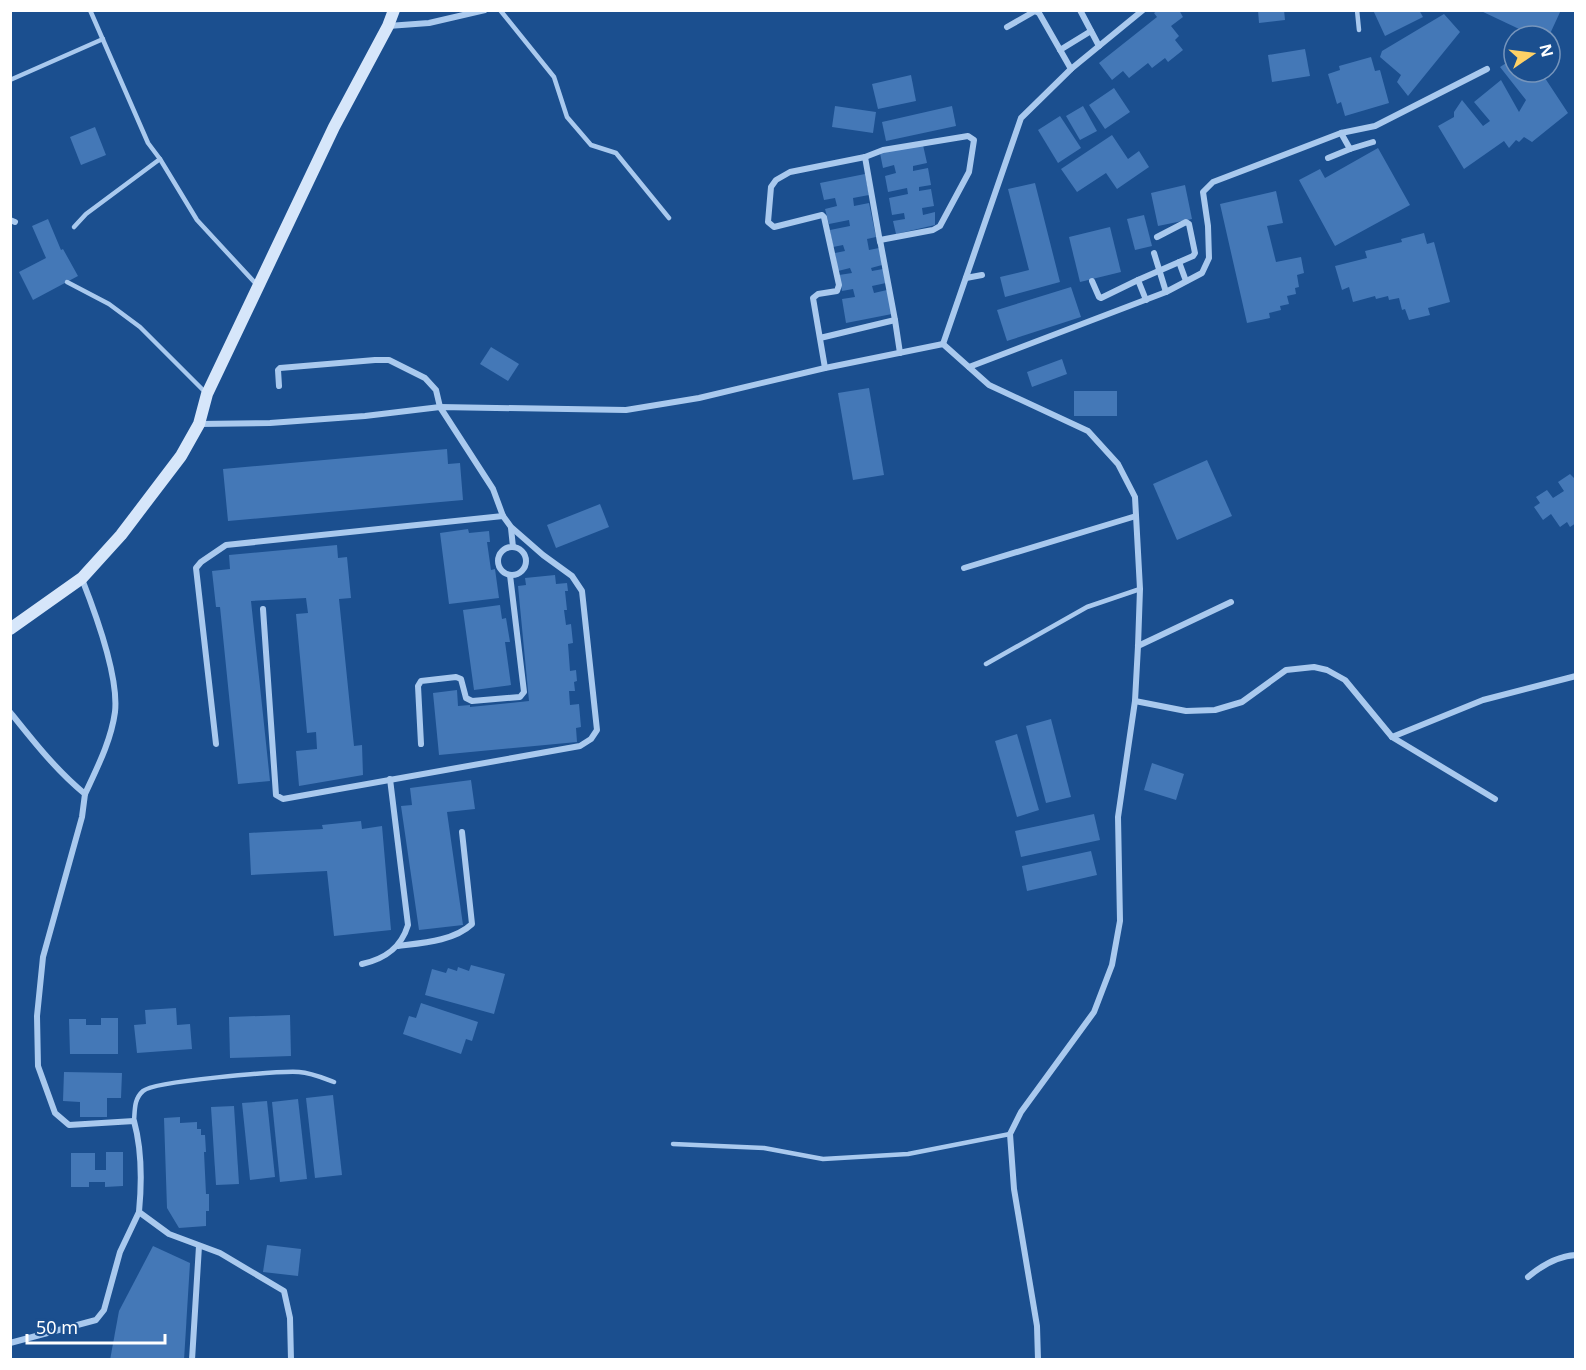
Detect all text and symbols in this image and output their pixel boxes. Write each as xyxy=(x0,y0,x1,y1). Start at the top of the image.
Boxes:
north arrow xyxy=(1502,24,1562,84)
text: N xyxy=(1534,41,1559,59)
scale bar xyxy=(27,1307,165,1345)
text: 50 m xyxy=(36,1315,78,1339)

